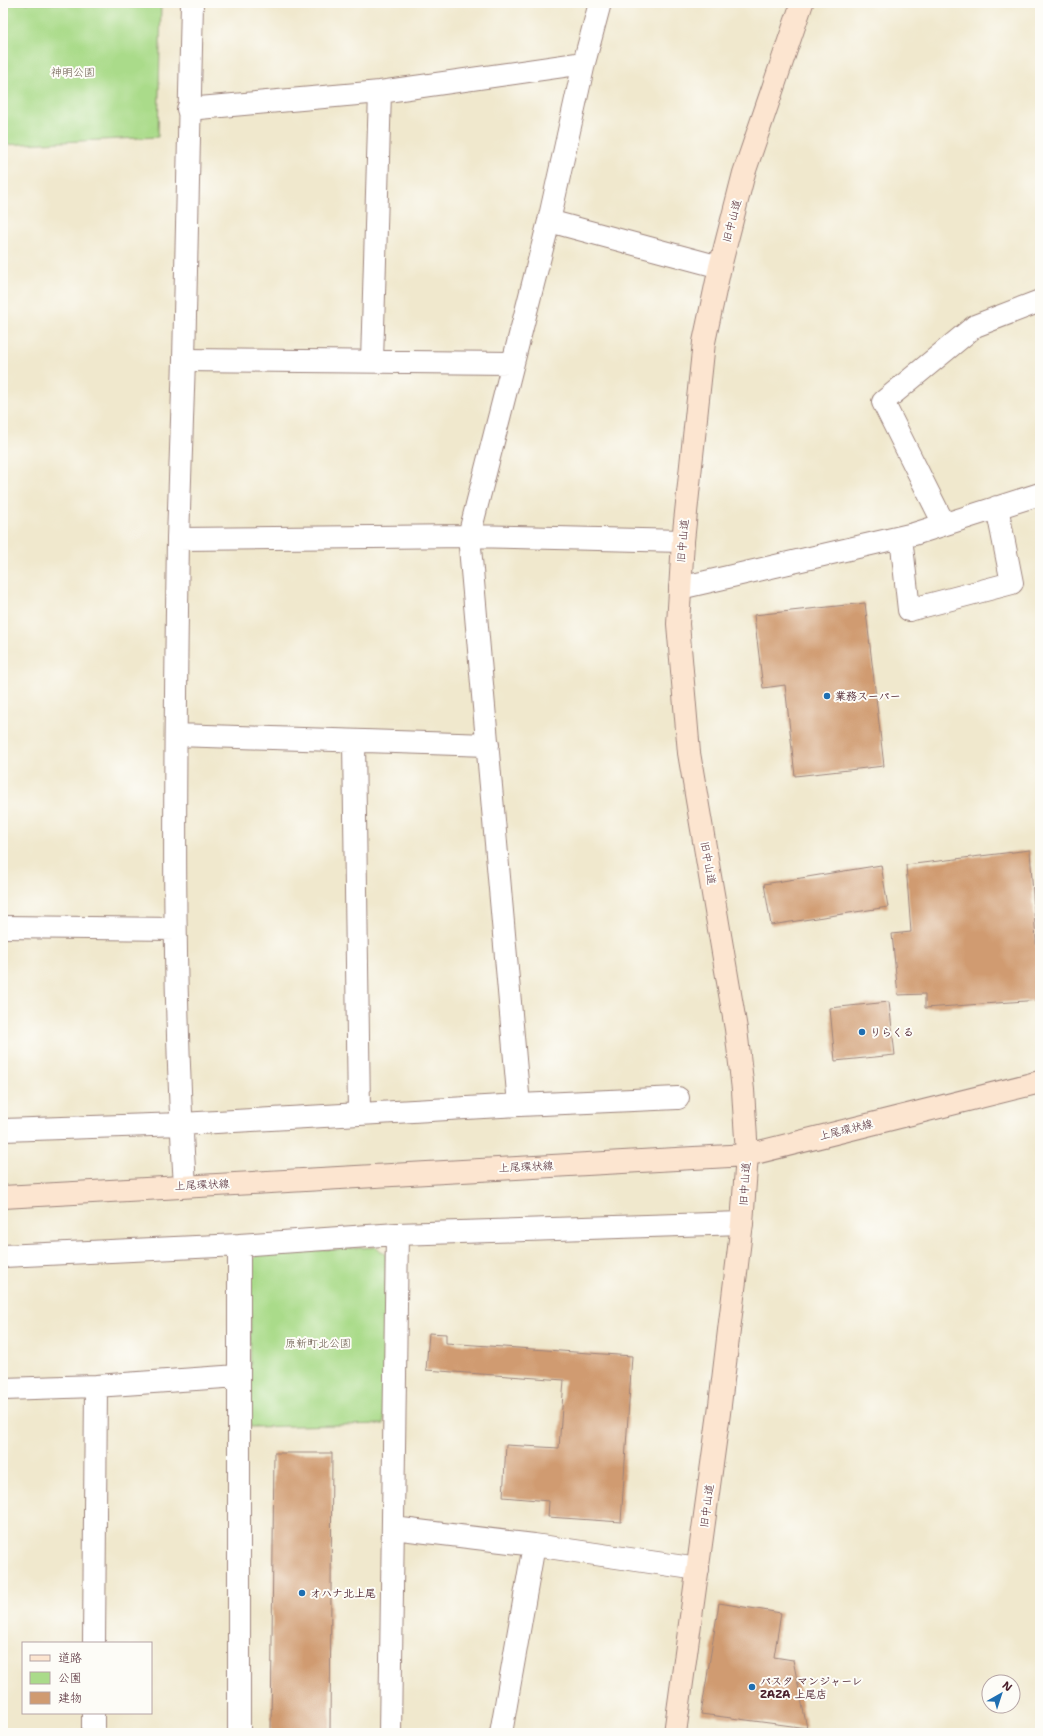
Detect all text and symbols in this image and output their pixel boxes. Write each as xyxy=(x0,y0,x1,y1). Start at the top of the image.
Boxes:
park label: 神明公園 xyxy=(51,65,95,80)
street label: 旧中山道 xyxy=(719,198,745,244)
street label: 旧中山道 xyxy=(674,518,692,564)
place label: 業務スーパー xyxy=(835,689,901,704)
marker: 業務スーパー xyxy=(822,691,832,701)
street label: 旧中山道 xyxy=(697,840,719,886)
place label: りらくる xyxy=(870,1025,914,1040)
marker: りらくる xyxy=(857,1027,867,1037)
street label: 上尾環状線 xyxy=(818,1116,874,1144)
street label: 上尾環状線 xyxy=(498,1158,554,1176)
street label: 旧中山道 xyxy=(736,1162,754,1206)
street label: 上尾環状線 xyxy=(174,1176,230,1194)
park label: 原新町北公園 xyxy=(285,1336,351,1351)
street label: 旧中山道 xyxy=(697,1483,717,1529)
place label: オハナ北上尾 xyxy=(310,1586,376,1601)
marker: オハナ北上尾 xyxy=(297,1588,307,1598)
legend xyxy=(22,1642,152,1714)
text: 道路 xyxy=(58,1650,82,1666)
text: 公園 xyxy=(58,1670,82,1686)
place label: パスタ マンジャーレ ZAZA 上尾店 xyxy=(760,1674,863,1702)
north arrow xyxy=(981,1674,1021,1714)
text: N xyxy=(999,1678,1015,1695)
marker: パスタ マンジャーレ ZAZA 上尾店 xyxy=(747,1682,757,1692)
text: 建物 xyxy=(58,1690,82,1706)

